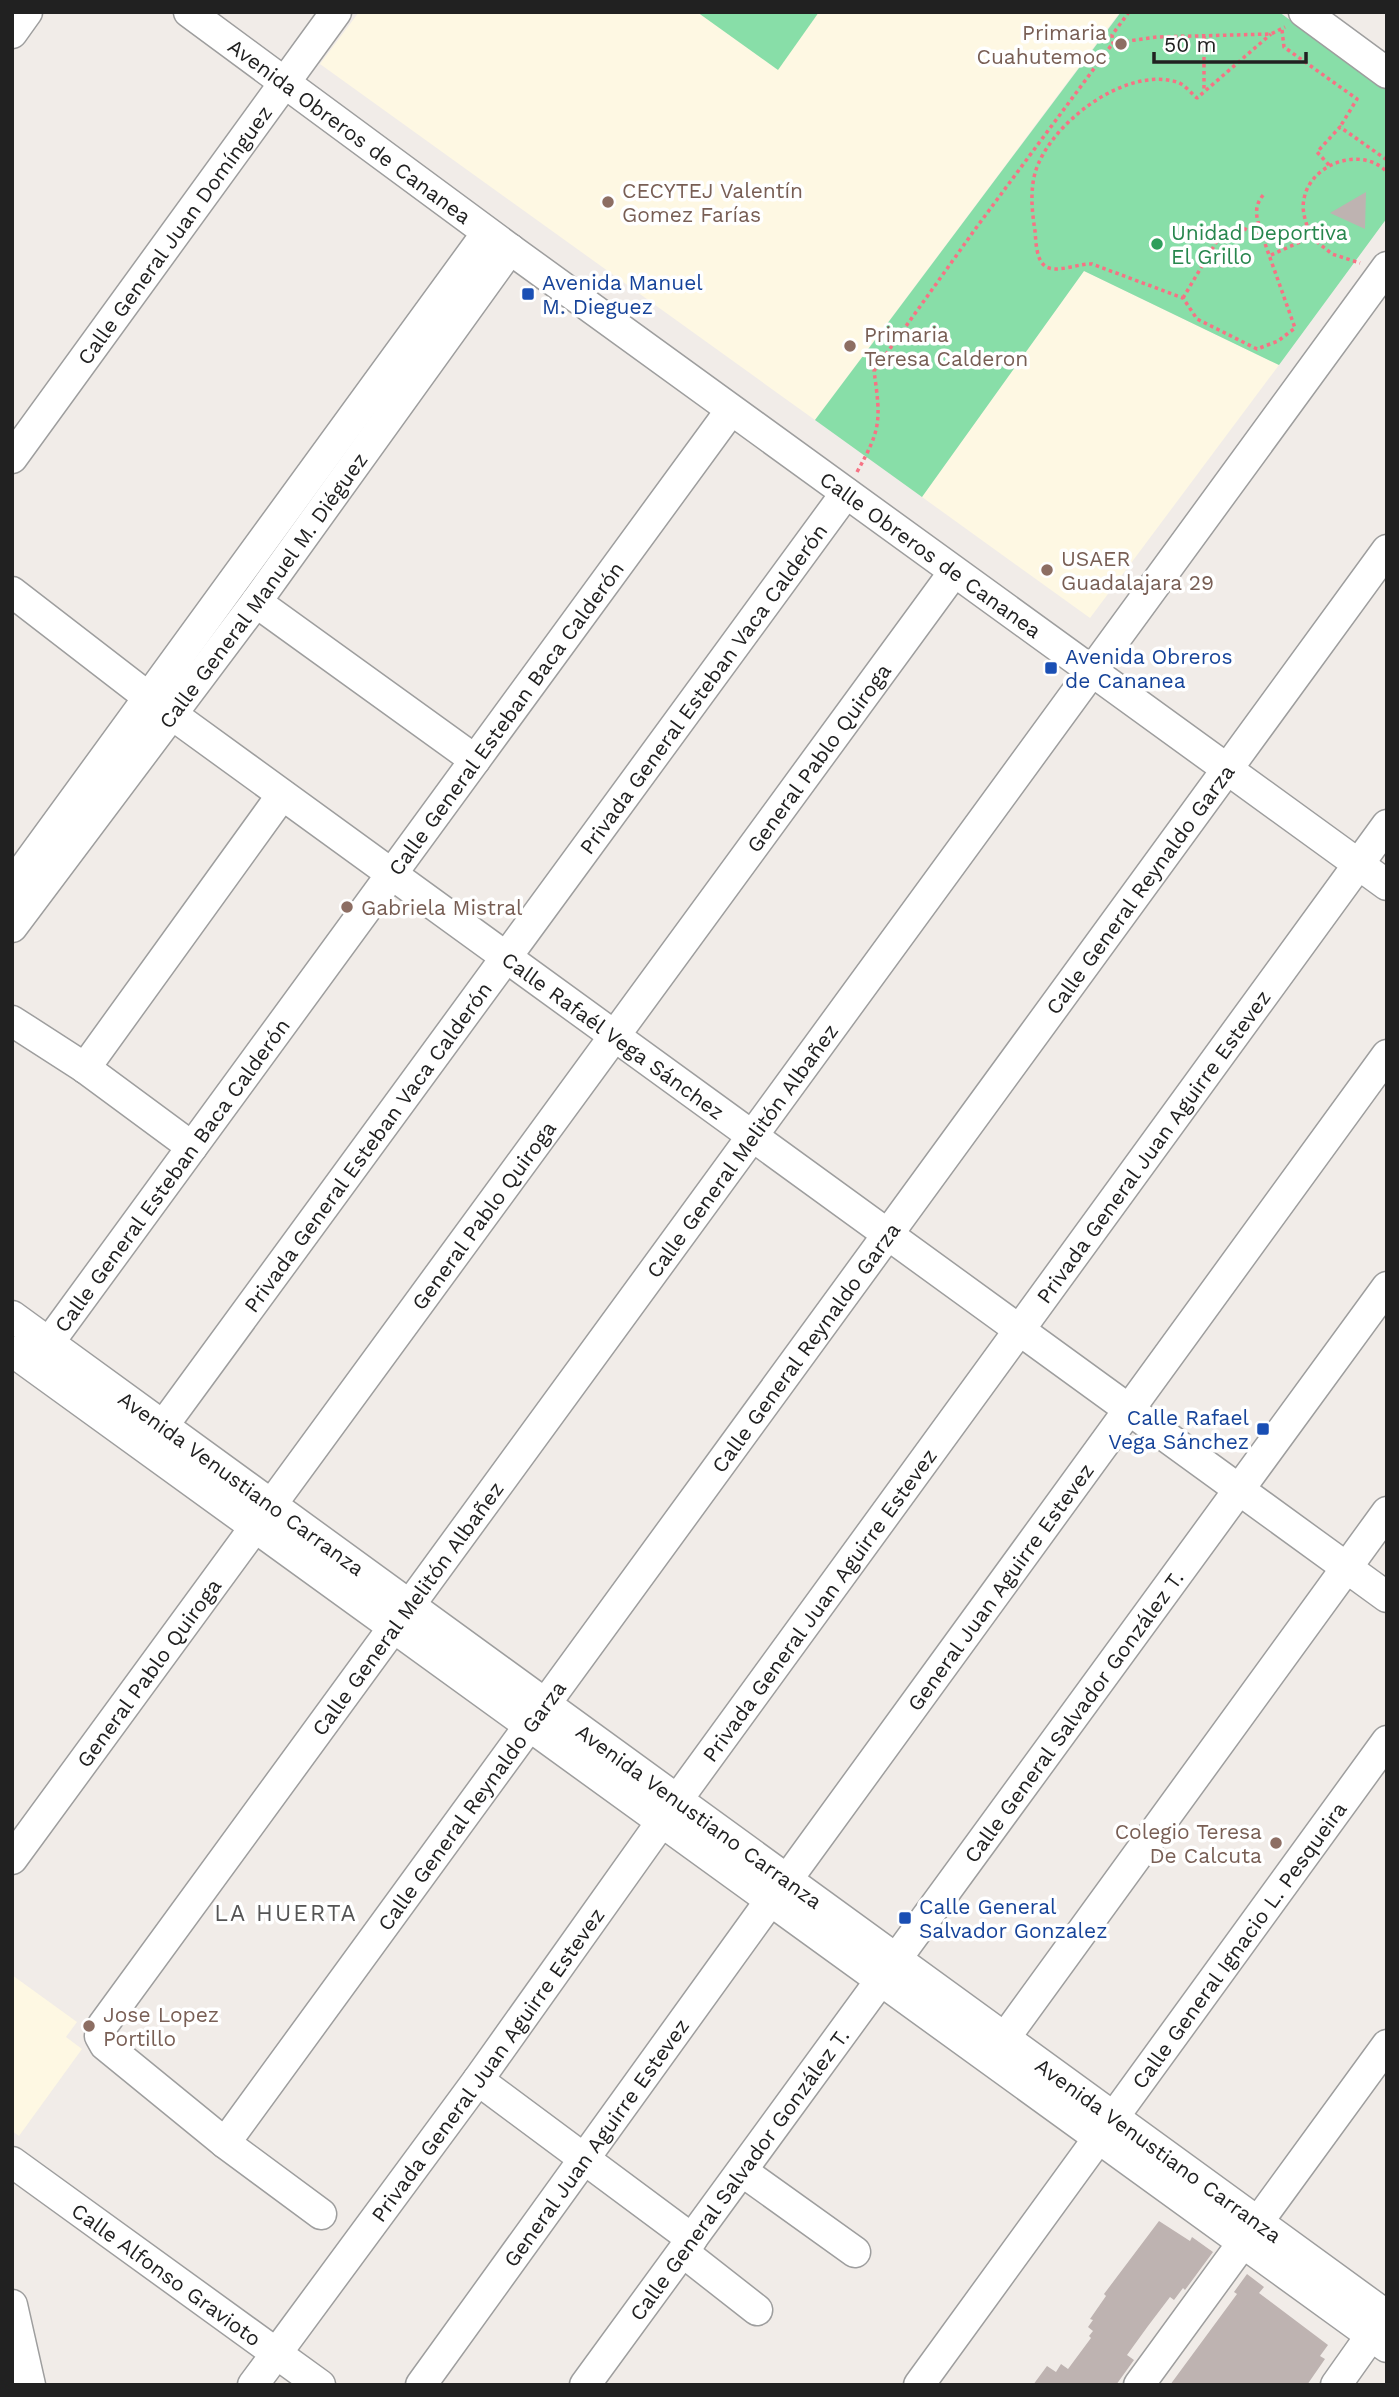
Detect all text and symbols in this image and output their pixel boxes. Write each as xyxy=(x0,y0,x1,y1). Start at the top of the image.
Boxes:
place label: Primaria Cuahutemoc xyxy=(977,20,1107,69)
scale bar xyxy=(1154,21,1306,65)
text: 50 m xyxy=(1164,32,1216,57)
street label: Avenida Obreros de Cananea xyxy=(224,33,476,229)
marker: Primaria Cuahutemoc xyxy=(1113,36,1129,52)
street label: Calle General Juan Domínguez xyxy=(72,100,277,369)
place label: CECYTEJ Valentín Gomez Farías xyxy=(622,178,803,227)
marker: CECYTEJ Valentín Gomez Farías xyxy=(600,194,616,210)
place label: Unidad Deportiva El Grillo xyxy=(1171,220,1348,269)
marker: Unidad Deportiva El Grillo xyxy=(1149,236,1165,252)
place label: Avenida Manuel M. Dieguez xyxy=(542,270,703,319)
marker: Avenida Manuel M. Dieguez xyxy=(520,286,536,302)
place label: Primaria Teresa Calderon xyxy=(864,322,1028,371)
marker: Primaria Teresa Calderon xyxy=(842,338,858,354)
street label: Calle General Manuel M. Diéguez xyxy=(153,447,372,733)
street label: Calle Obreros de Cananea xyxy=(815,466,1047,643)
street label: Privada General Esteban Vaca Calderón xyxy=(574,518,832,859)
place label: USAER Guadalajara 29 xyxy=(1061,546,1214,595)
street label: Calle General Esteban Baca Calderón xyxy=(383,556,629,880)
marker: USAER Guadalajara 29 xyxy=(1039,562,1055,578)
place label: Avenida Obreros de Cananea xyxy=(1065,644,1233,693)
street label: General Pablo Quiroga xyxy=(741,658,896,857)
marker: Avenida Obreros de Cananea xyxy=(1043,660,1059,676)
street label: Calle General Reynaldo Garza xyxy=(1040,759,1239,1019)
place label: Gabriela Mistral xyxy=(361,895,523,920)
marker: Gabriela Mistral xyxy=(339,899,355,915)
street label: Calle Rafaél Vega Sánchez xyxy=(497,946,729,1124)
street label: Privada General Esteban Vaca Calderón xyxy=(238,977,497,1317)
street label: Privada General Juan Aguirre Estevez xyxy=(1031,985,1275,1308)
street label: Calle General Esteban Baca Calderón xyxy=(49,1013,295,1337)
street label: Calle General Melitón Albañez xyxy=(641,1019,843,1282)
street label: General Pablo Quiroga xyxy=(406,1116,561,1314)
street label: Calle General Reynaldo Garza xyxy=(706,1217,905,1477)
street label: Avenida Venustiano Carranza xyxy=(114,1385,370,1581)
place label: Calle Rafael Vega Sánchez xyxy=(1108,1405,1250,1454)
marker: Calle Rafael Vega Sánchez xyxy=(1255,1421,1271,1437)
street label: Privada General Juan Aguirre Estevez xyxy=(697,1443,941,1766)
street label: General Juan Aguirre Estevez xyxy=(902,1458,1099,1715)
street label: Calle General Melitón Albañez xyxy=(306,1476,508,1740)
street label: Calle General Salvador González T. xyxy=(958,1566,1188,1867)
street label: General Pablo Quiroga xyxy=(71,1573,226,1772)
street label: Calle General Reynaldo Garza xyxy=(372,1675,571,1935)
street label: Avenida Venustiano Carranza xyxy=(572,1718,827,1914)
street label: Calle General Ignacio L. Pesqueira xyxy=(1126,1797,1351,2093)
place label: Colegio Teresa De Calcuta xyxy=(1115,1819,1262,1868)
marker: Colegio Teresa De Calcuta xyxy=(1268,1835,1284,1851)
place label: Calle General Salvador Gonzalez xyxy=(919,1894,1107,1943)
district label: LA HUERTA xyxy=(214,1900,358,1927)
street label: Privada General Juan Aguirre Estevez xyxy=(364,1901,610,2227)
marker: Calle General Salvador Gonzalez xyxy=(897,1910,913,1926)
place label: Jose Lopez Portillo xyxy=(103,2002,219,2051)
street label: General Juan Aguirre Estevez xyxy=(497,2013,695,2273)
marker: Jose Lopez Portillo xyxy=(81,2018,97,2034)
street label: Calle General Salvador González T. xyxy=(624,2023,854,2325)
street label: Avenida Venustiano Carranza xyxy=(1031,2052,1287,2248)
street label: Calle Alfonso Gravioto xyxy=(67,2197,266,2351)

